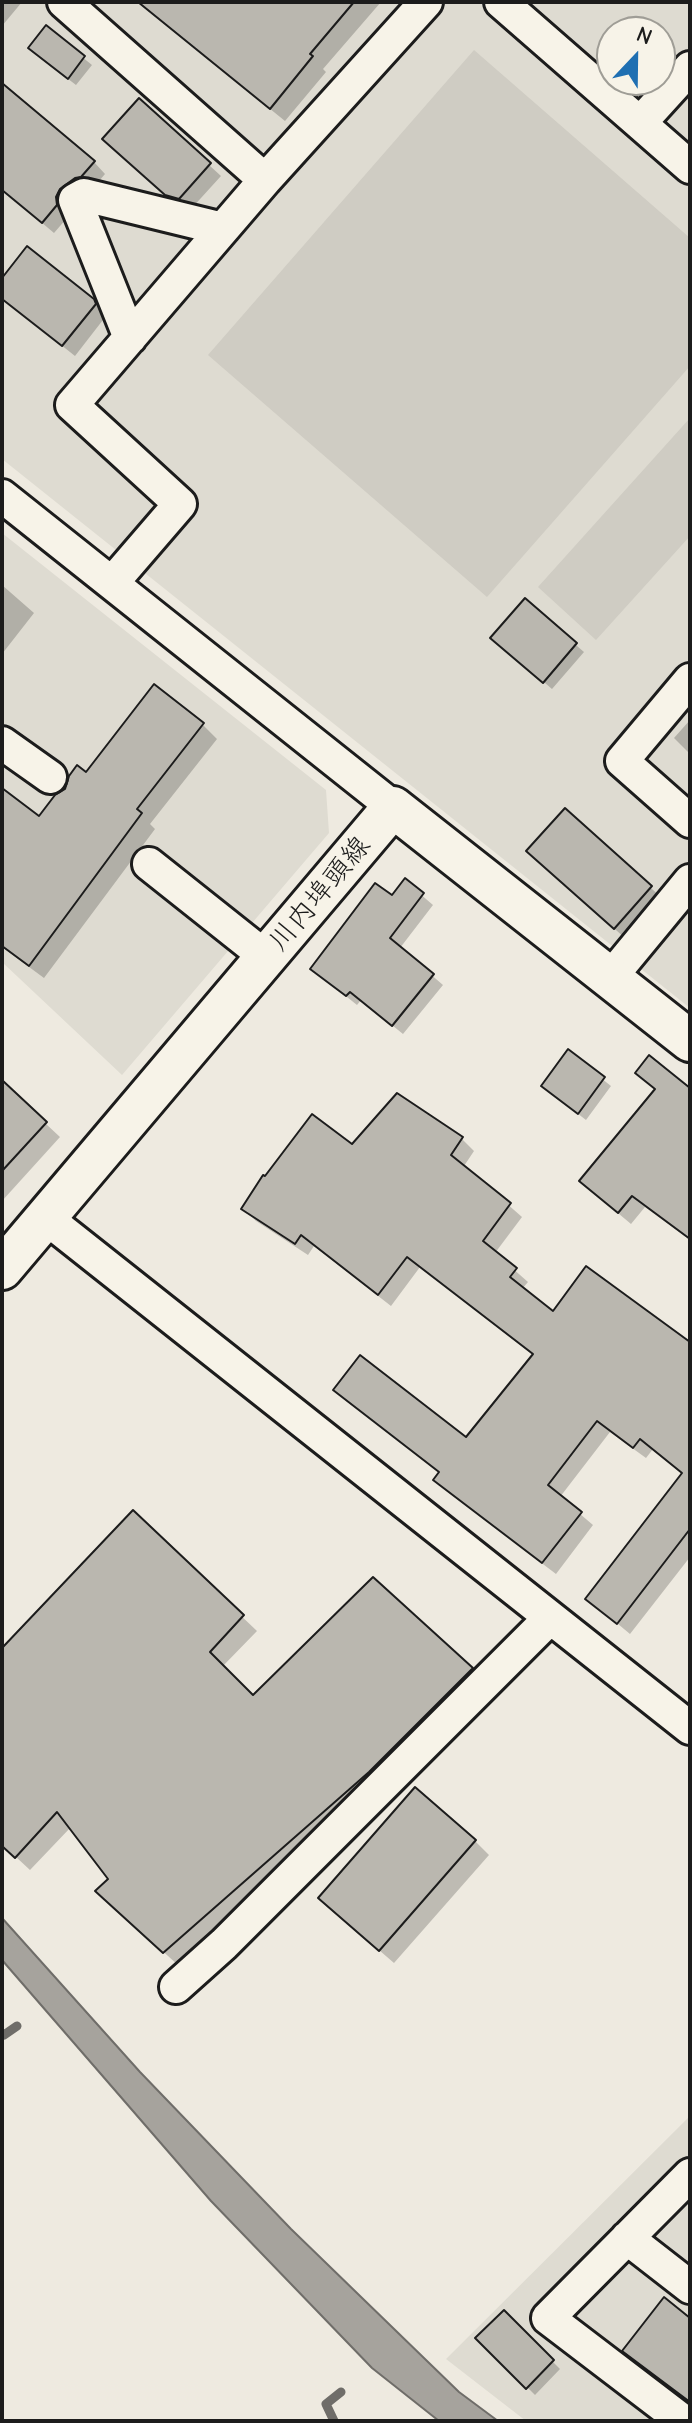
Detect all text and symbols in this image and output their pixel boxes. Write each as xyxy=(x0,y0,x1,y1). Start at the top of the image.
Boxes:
north arrow xyxy=(596,16,676,96)
text: N xyxy=(633,21,656,50)
street label: 川内埠頭線 xyxy=(262,830,378,958)

